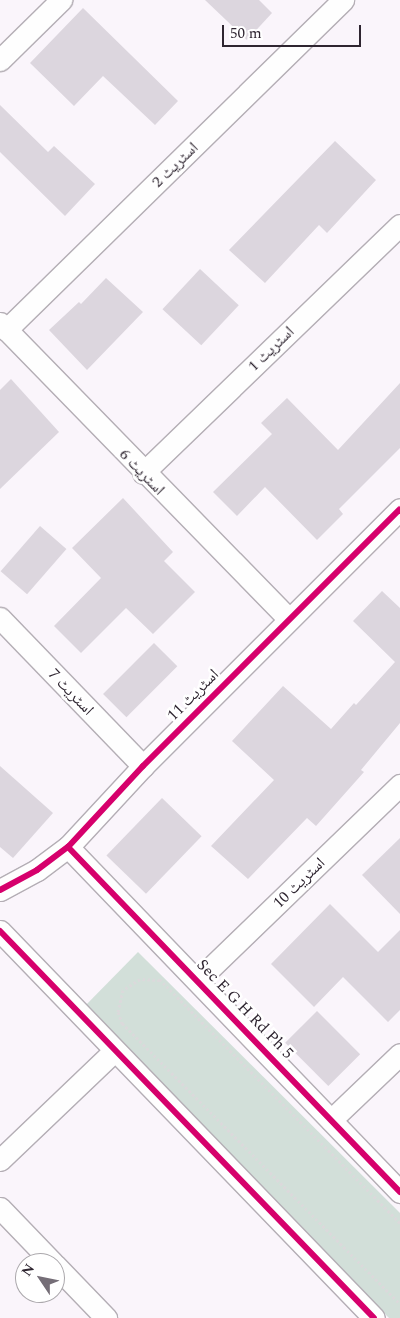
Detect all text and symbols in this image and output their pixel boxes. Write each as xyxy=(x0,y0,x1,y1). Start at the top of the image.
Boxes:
scale bar xyxy=(225,15,364,47)
text: 50 m xyxy=(230,22,262,45)
street label: اسٹریٹ 2 xyxy=(148,138,202,192)
street label: اسٹریٹ 1 xyxy=(244,322,298,376)
street label: اسٹریٹ 6 xyxy=(115,445,169,499)
street label: اسٹریٹ 7 xyxy=(44,665,98,719)
street label: اسٹریٹ 11 xyxy=(163,665,223,725)
street label: اسٹریٹ 10 xyxy=(269,853,329,913)
street label: Sec E G H Rd Ph 5 xyxy=(193,955,297,1063)
north arrow xyxy=(15,1253,65,1303)
text: N xyxy=(16,1259,40,1281)

